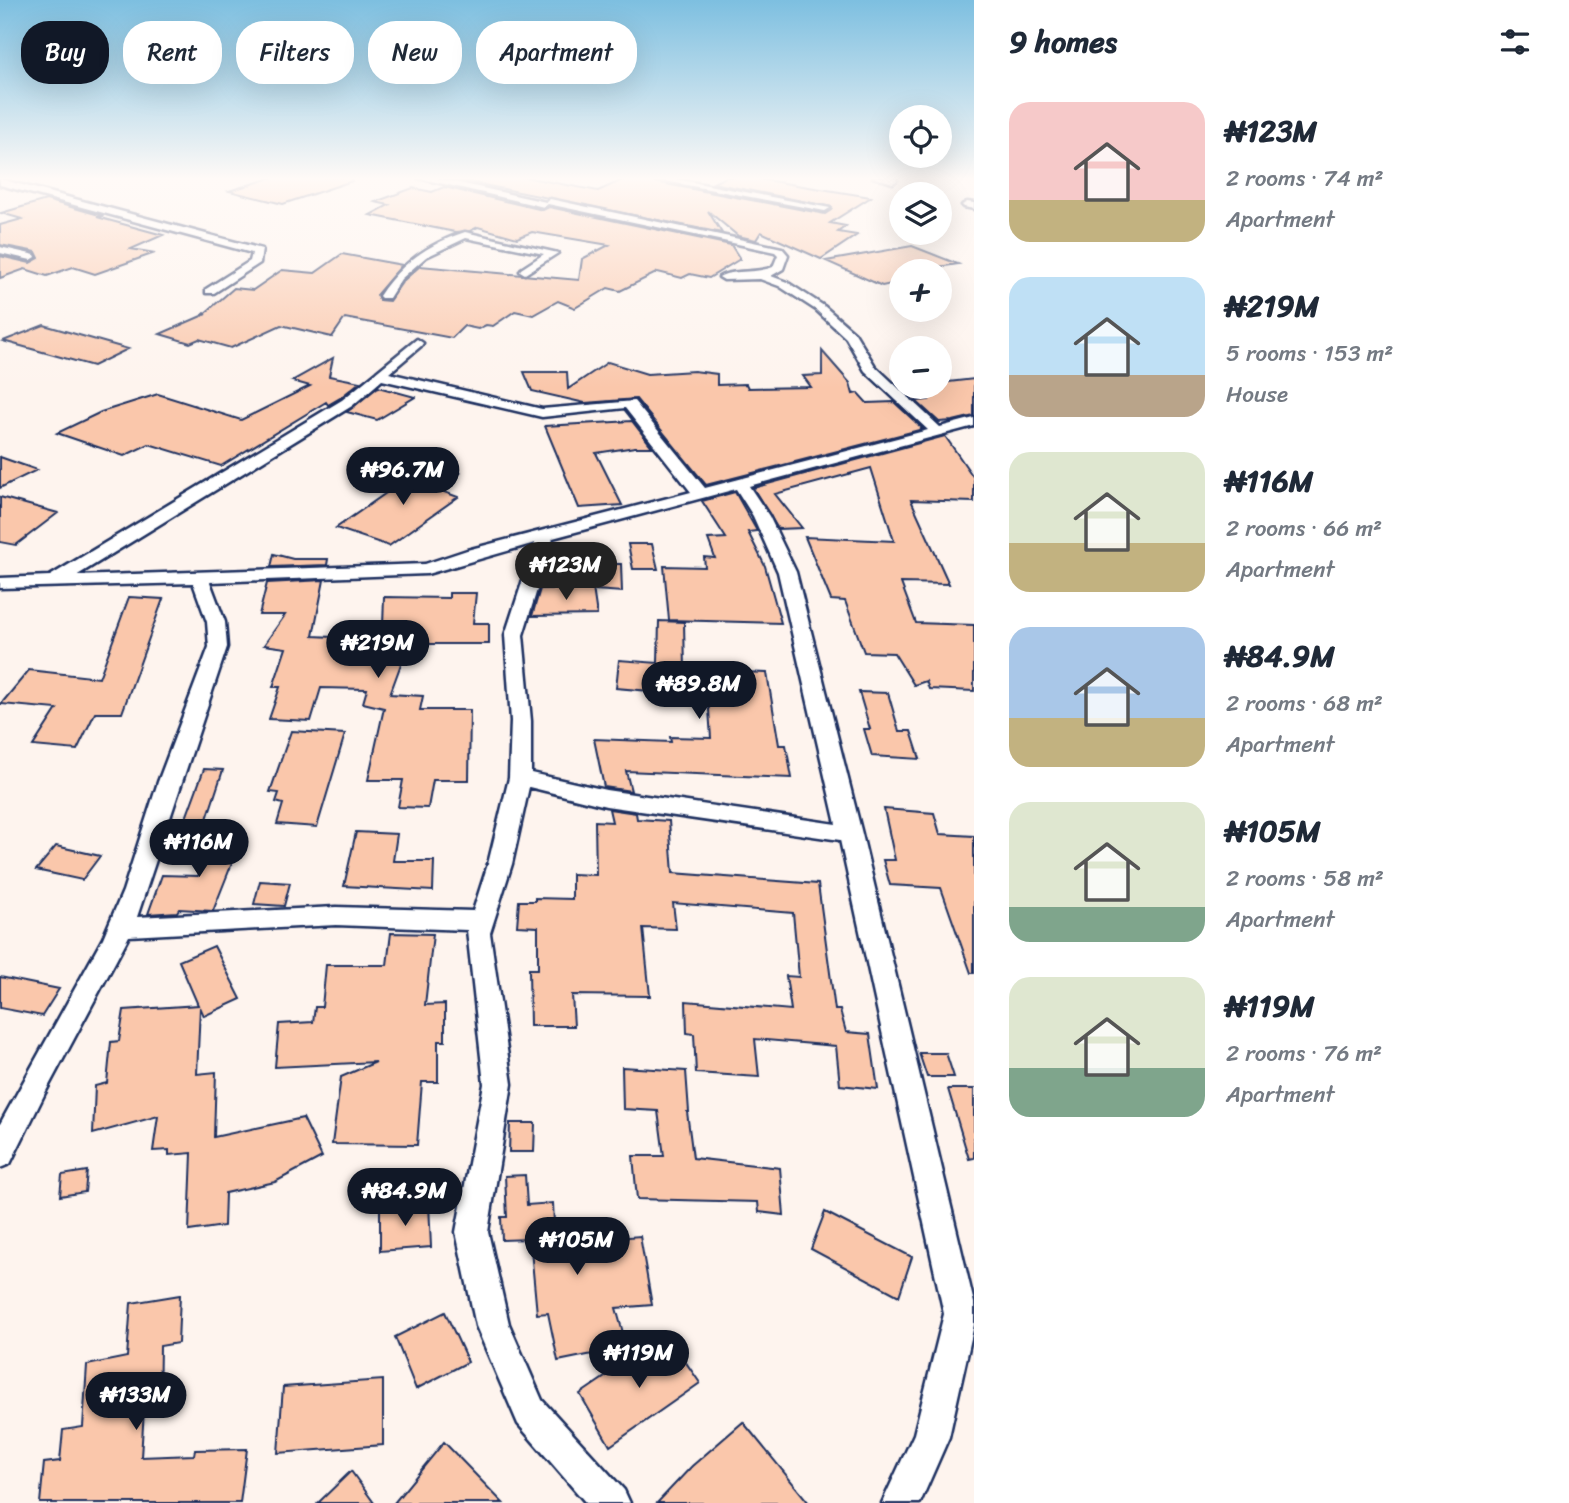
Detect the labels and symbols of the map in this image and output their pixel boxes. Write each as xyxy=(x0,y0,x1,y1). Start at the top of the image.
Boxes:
pin: ₦96.7M xyxy=(346,448,460,507)
pin: ₦123M xyxy=(517,542,615,602)
pin: ₦219M xyxy=(329,620,427,680)
pin: ₦89.8M xyxy=(642,662,756,721)
pin: ₦116M xyxy=(150,820,248,879)
pin: ₦84.9M xyxy=(348,1168,462,1228)
pin: ₦105M xyxy=(528,1218,626,1277)
pin: ₦119M xyxy=(590,1330,688,1390)
pin: ₦133M xyxy=(87,1372,185,1432)

